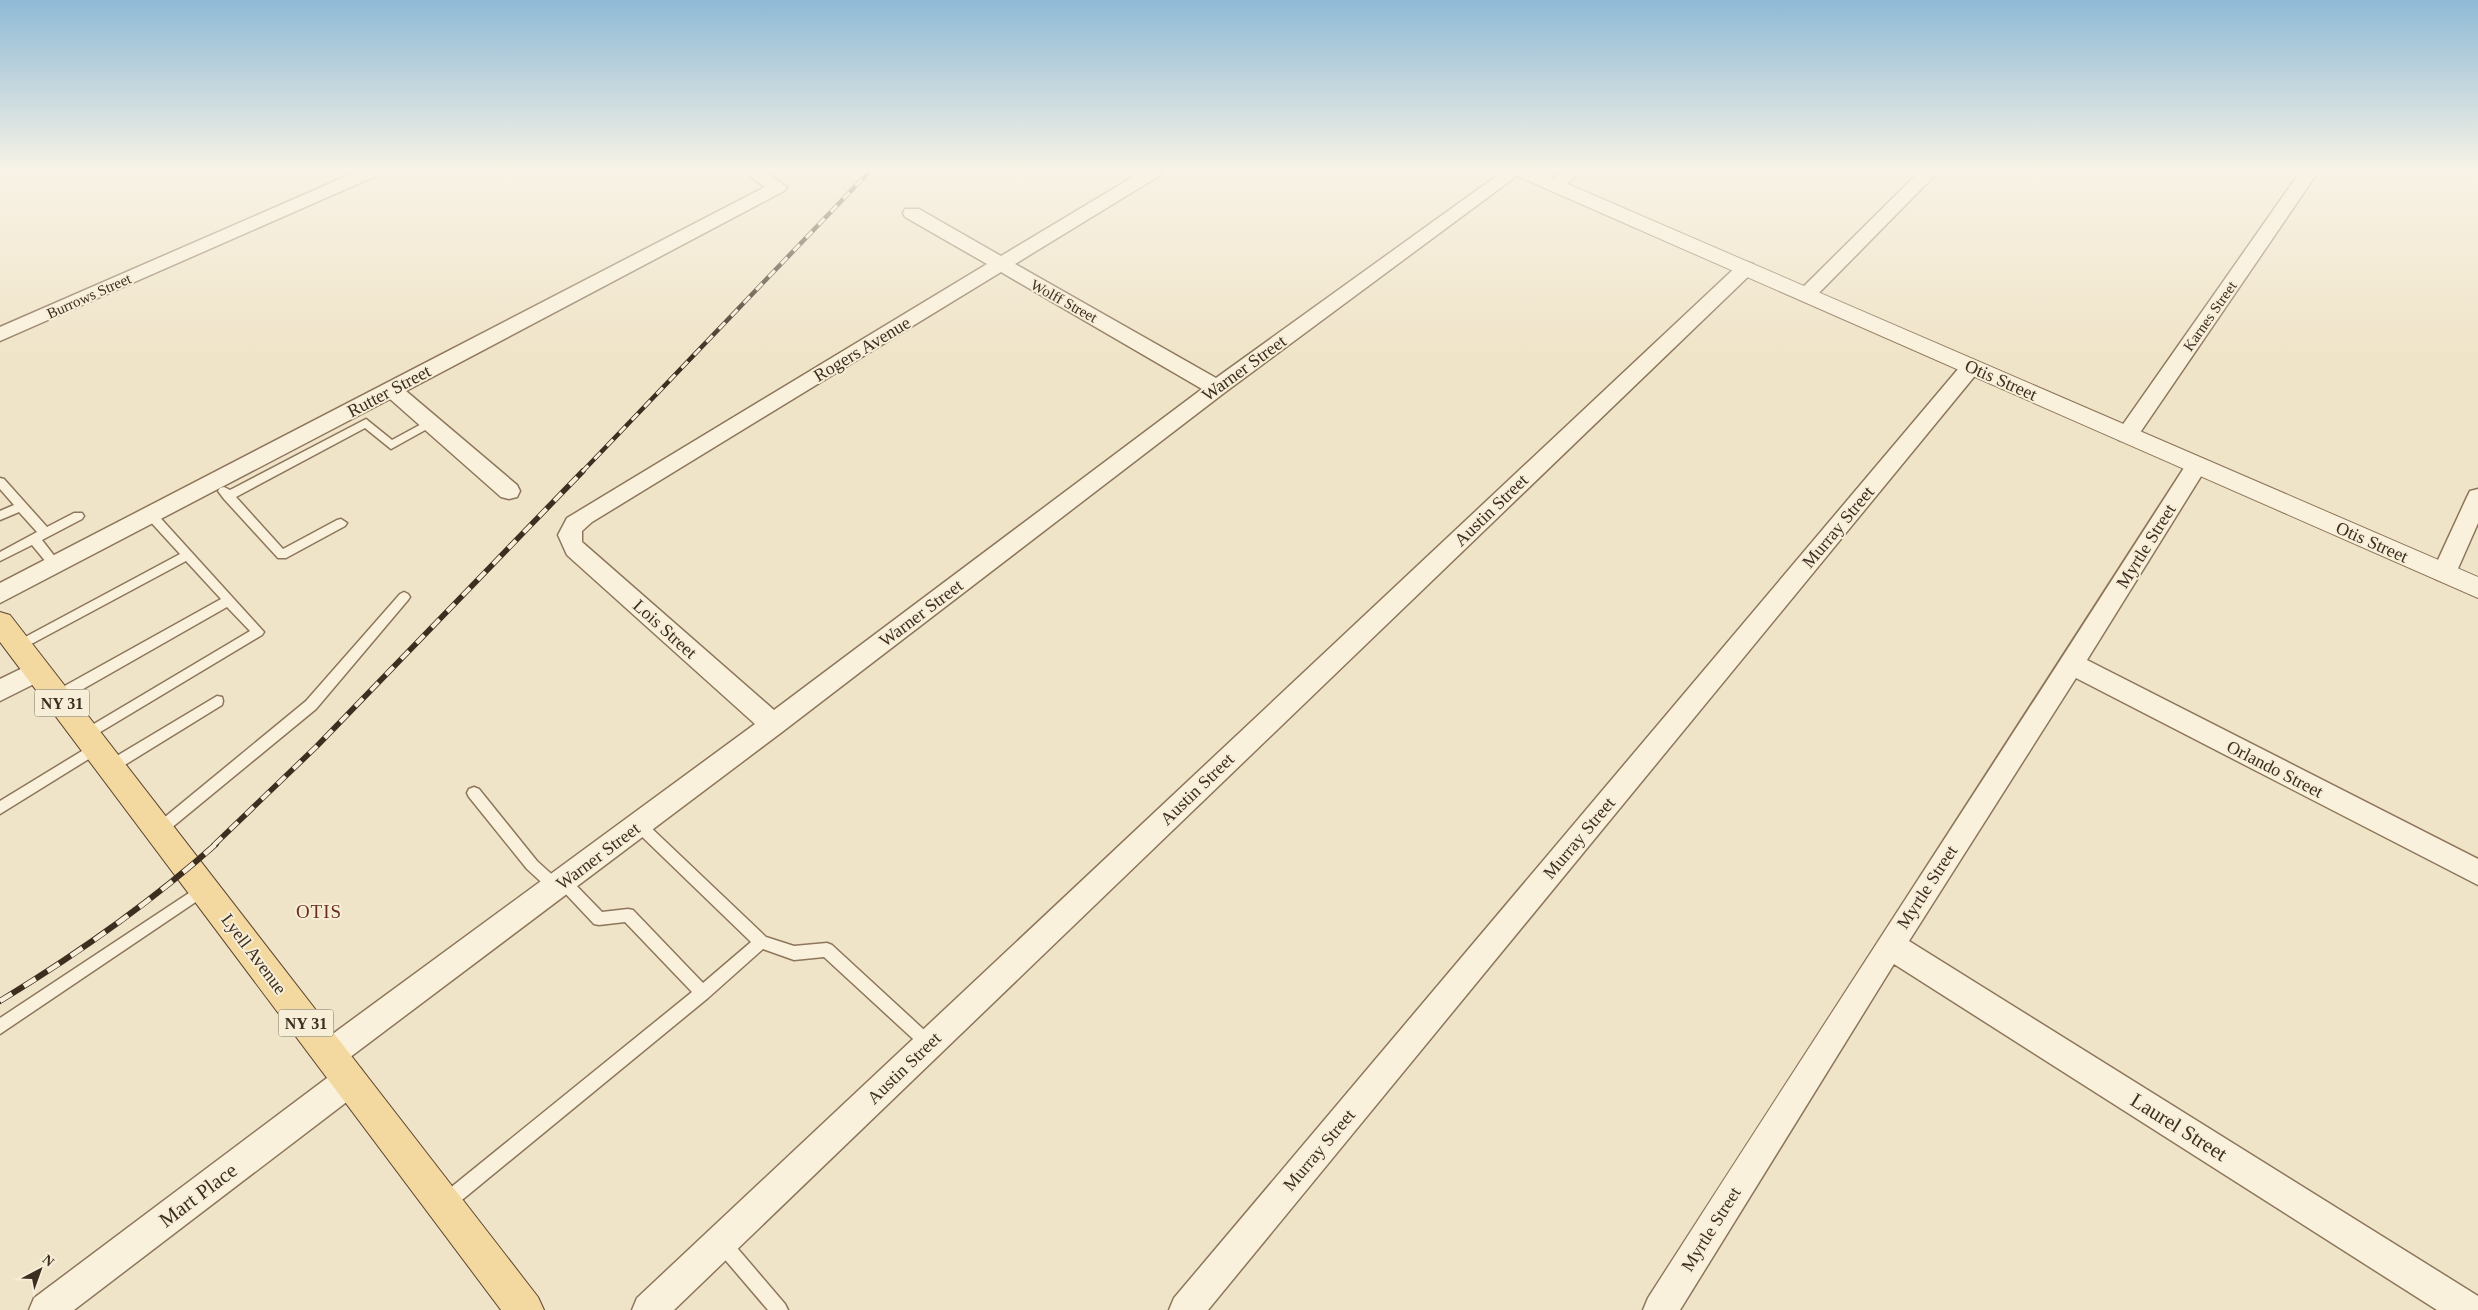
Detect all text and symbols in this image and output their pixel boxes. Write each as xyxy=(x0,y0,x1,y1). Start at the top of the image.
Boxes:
street label: Burrows Street xyxy=(44,270,134,322)
street label: Wolff Street xyxy=(1028,276,1101,326)
street label: Karnes Street xyxy=(2180,277,2240,354)
street label: Rogers Avenue xyxy=(810,312,914,386)
street label: Warner Street xyxy=(1198,331,1290,405)
street label: Otis Street xyxy=(1962,355,2040,405)
street label: Rutter Street xyxy=(344,361,434,421)
street label: Austin Street xyxy=(1450,470,1532,550)
street label: Murray Street xyxy=(1798,482,1878,572)
street label: Myrtle Street xyxy=(2112,500,2180,592)
street label: Otis Street xyxy=(2333,517,2411,567)
street label: Warner Street xyxy=(875,575,967,651)
street label: Lois Street xyxy=(629,595,701,663)
road number: NY 31 xyxy=(34,690,90,716)
street label: Orlando Street xyxy=(2223,736,2327,802)
street label: Austin Street xyxy=(1156,749,1238,829)
street label: Murray Street xyxy=(1539,793,1619,883)
street label: Warner Street xyxy=(552,818,644,894)
street label: Myrtle Street xyxy=(1893,842,1961,932)
district label: OTIS xyxy=(296,901,342,922)
street label: Lyell Avenue xyxy=(217,910,291,998)
road number: NY 31 xyxy=(278,1010,334,1036)
street label: Austin Street xyxy=(863,1028,945,1108)
street label: Laurel Street xyxy=(2126,1088,2232,1166)
street label: Murray Street xyxy=(1279,1105,1359,1195)
street label: Mart Place xyxy=(154,1158,242,1232)
street label: Myrtle Street xyxy=(1677,1183,1745,1275)
north arrow xyxy=(15,1245,65,1295)
text: N xyxy=(39,1252,57,1270)

